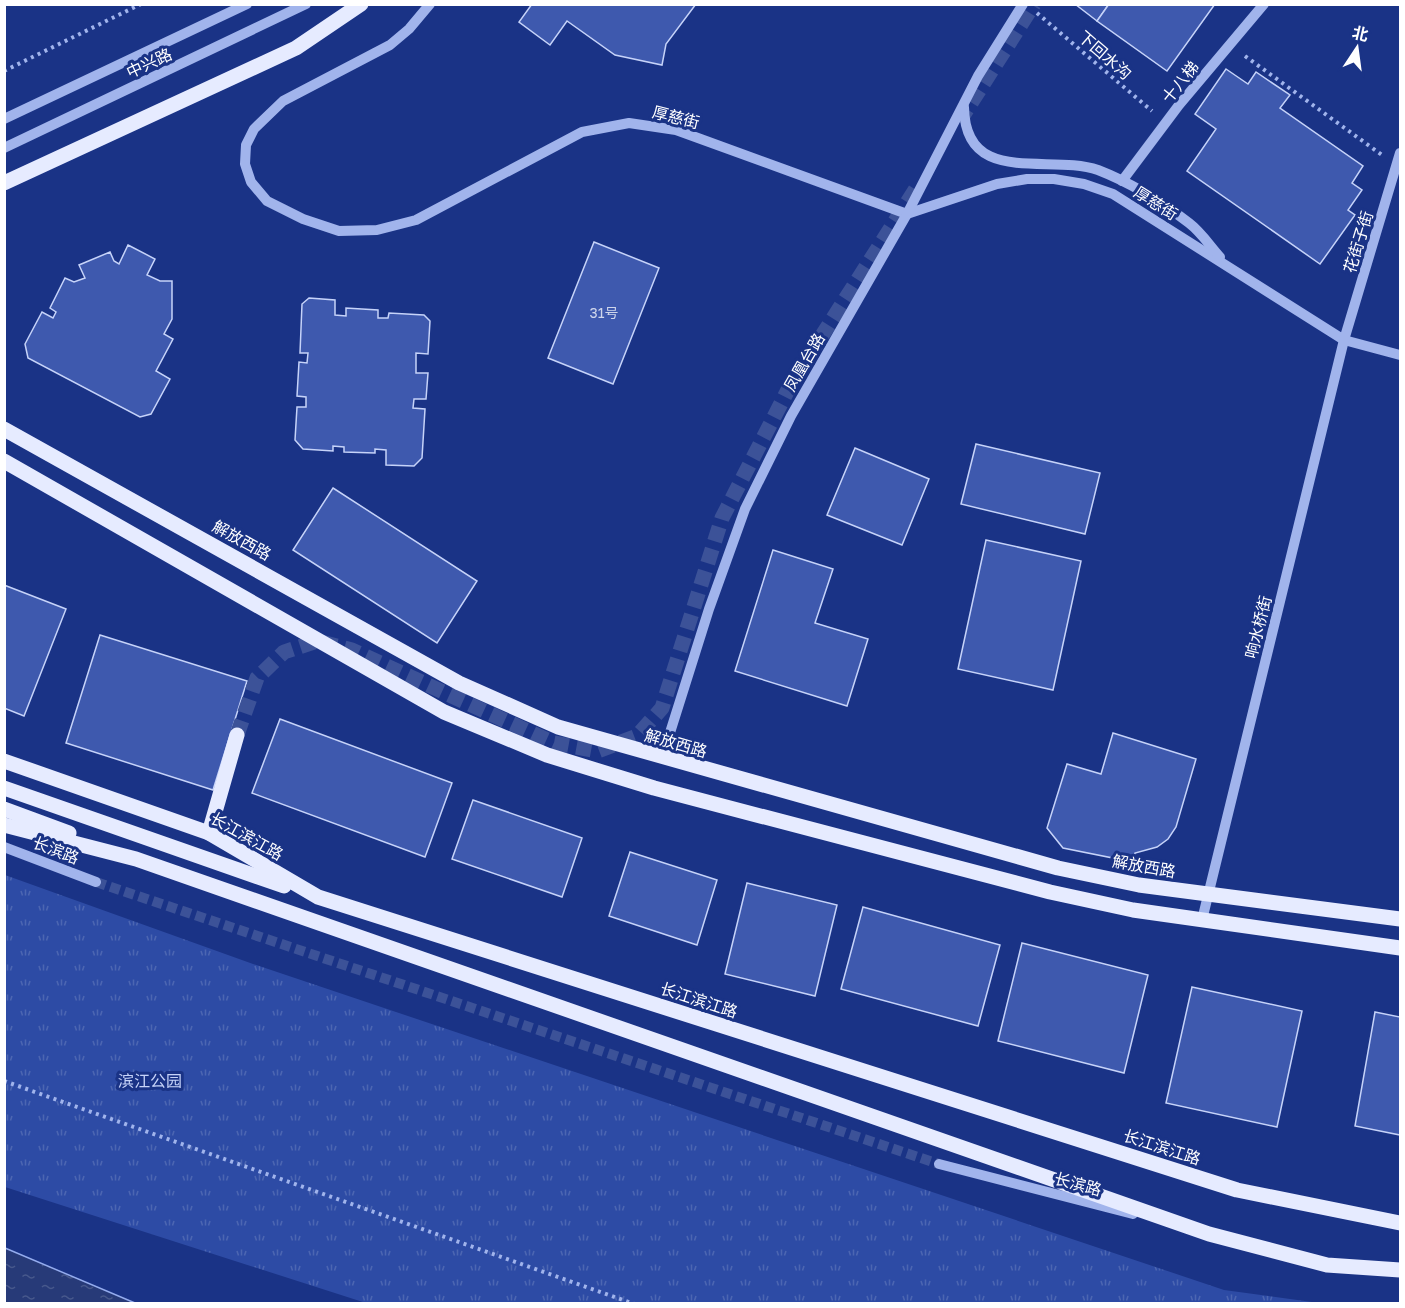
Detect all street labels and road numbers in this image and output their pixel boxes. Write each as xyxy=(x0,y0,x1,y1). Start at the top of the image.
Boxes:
street label: 下回水沟 xyxy=(1074,26,1136,84)
street label: 中兴路 xyxy=(123,44,175,82)
street label: 十八梯 xyxy=(1157,57,1203,107)
street label: 厚慈街 xyxy=(650,101,702,133)
street label: 厚慈街 xyxy=(1130,182,1182,224)
street label: 花街子街 xyxy=(1339,208,1377,276)
street label: 凤凰台路 xyxy=(779,329,829,395)
street label: 解放西路 xyxy=(209,516,275,564)
street label: 响水桥街 xyxy=(1241,594,1275,660)
street label: 解放西路 xyxy=(642,725,710,761)
street label: 长江滨江路 xyxy=(207,808,287,864)
street label: 长滨路 xyxy=(30,832,82,868)
street label: 解放西路 xyxy=(1111,851,1177,881)
street label: 长江滨江路 xyxy=(658,978,740,1022)
street label: 长江滨江路 xyxy=(1121,1125,1203,1169)
street label: 长滨路 xyxy=(1052,1168,1104,1200)

